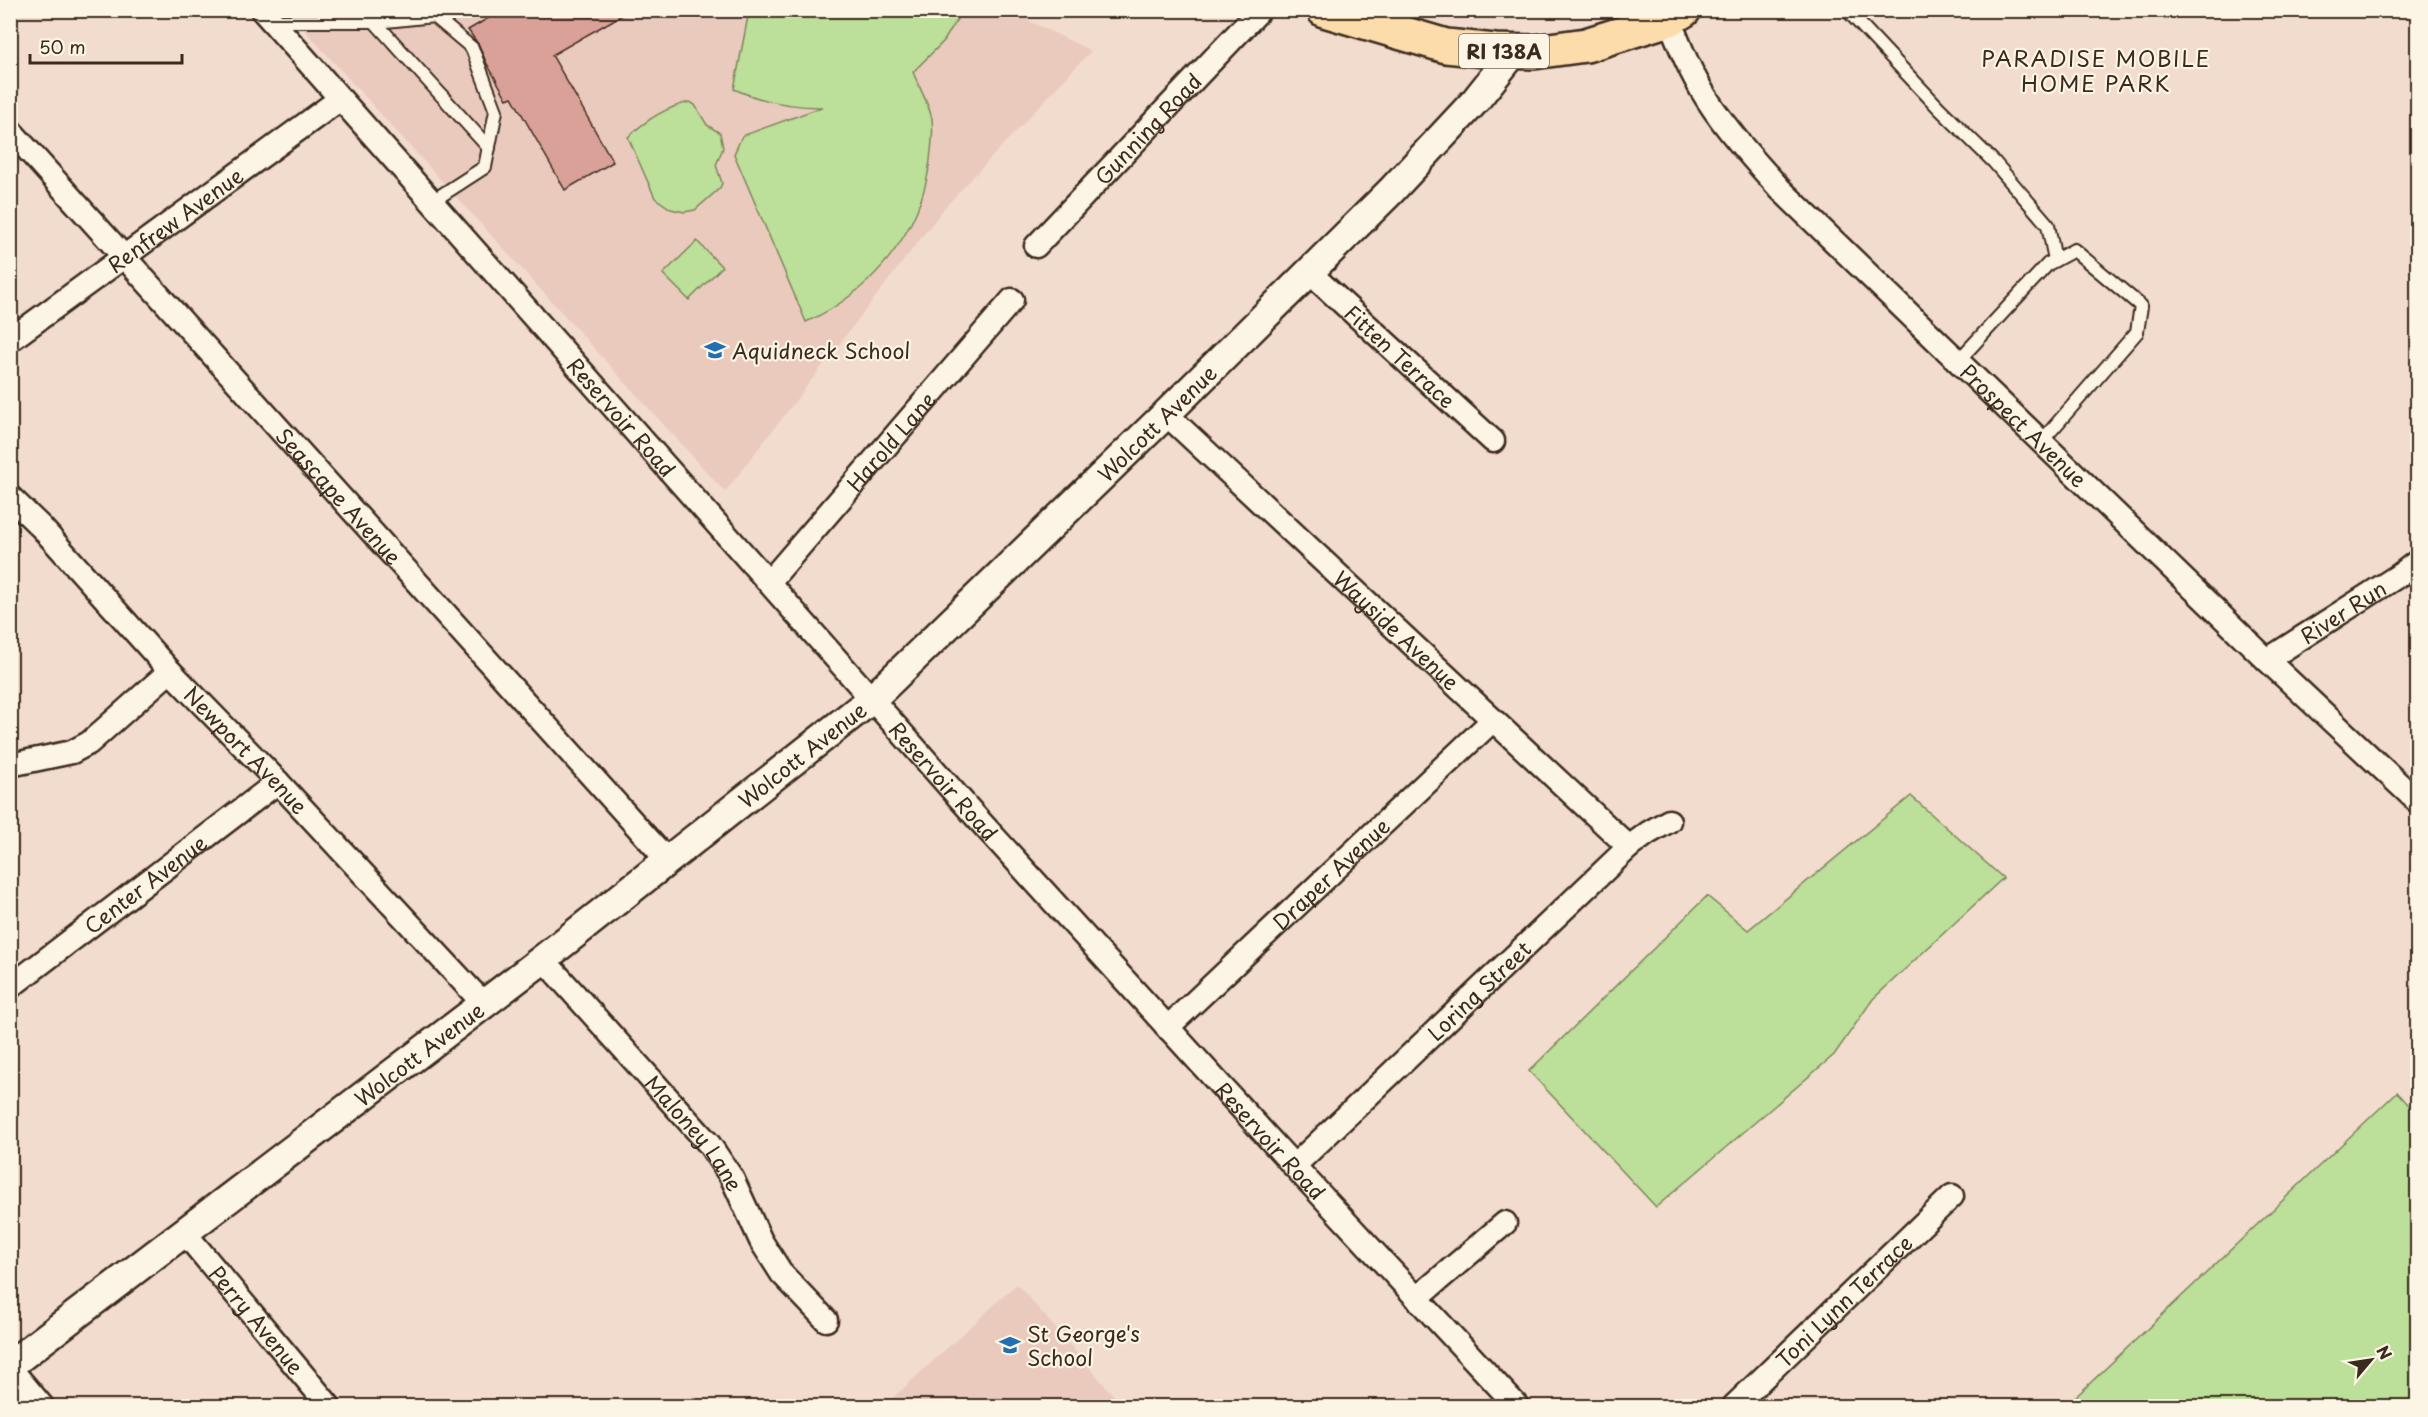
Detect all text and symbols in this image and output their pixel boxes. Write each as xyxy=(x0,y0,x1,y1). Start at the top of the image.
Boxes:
scale bar xyxy=(30,27,182,65)
text: 50 m xyxy=(39,33,86,60)
road number: RI 138A xyxy=(1459,34,1549,68)
district label: PARADISE MOBILE HOME PARK xyxy=(1981,41,2211,99)
street label: Gunning Road xyxy=(1087,65,1208,192)
street label: Renfrew Avenue xyxy=(100,159,249,280)
street label: Fitten Terrace xyxy=(1338,296,1463,415)
place label: Aquidneck School xyxy=(732,334,910,366)
school or university icon: Aquidneck School xyxy=(703,338,727,362)
street label: Reservoir Road xyxy=(560,350,684,484)
street label: Prospect Avenue xyxy=(1953,356,2095,494)
street label: Wolcott Avenue xyxy=(1090,357,1223,489)
street label: Harold Lane xyxy=(838,384,942,498)
street label: Seascape Avenue xyxy=(269,420,409,571)
street label: Wayside Avenue xyxy=(1327,563,1467,697)
street label: River Run xyxy=(2293,572,2392,651)
street label: Newport Avenue xyxy=(177,679,316,821)
street label: Wolcott Avenue xyxy=(731,694,873,815)
street label: Reservoir Road xyxy=(882,714,1006,847)
street label: Draper Avenue xyxy=(1265,810,1396,937)
street label: Center Avenue xyxy=(77,826,213,941)
street label: Loring Street xyxy=(1420,933,1538,1048)
street label: Wolcott Avenue xyxy=(347,994,490,1113)
street label: Maloney Lane xyxy=(638,1067,752,1196)
street label: Reservoir Road xyxy=(1208,1074,1333,1207)
street label: Toni Lynn Terrace xyxy=(1768,1227,1919,1374)
street label: Perry Avenue xyxy=(202,1258,312,1381)
place label: St George's School xyxy=(1027,1317,1140,1373)
north arrow xyxy=(2341,1330,2401,1390)
school or university icon: St George's School xyxy=(998,1333,1022,1357)
text: N xyxy=(2371,1341,2399,1364)

